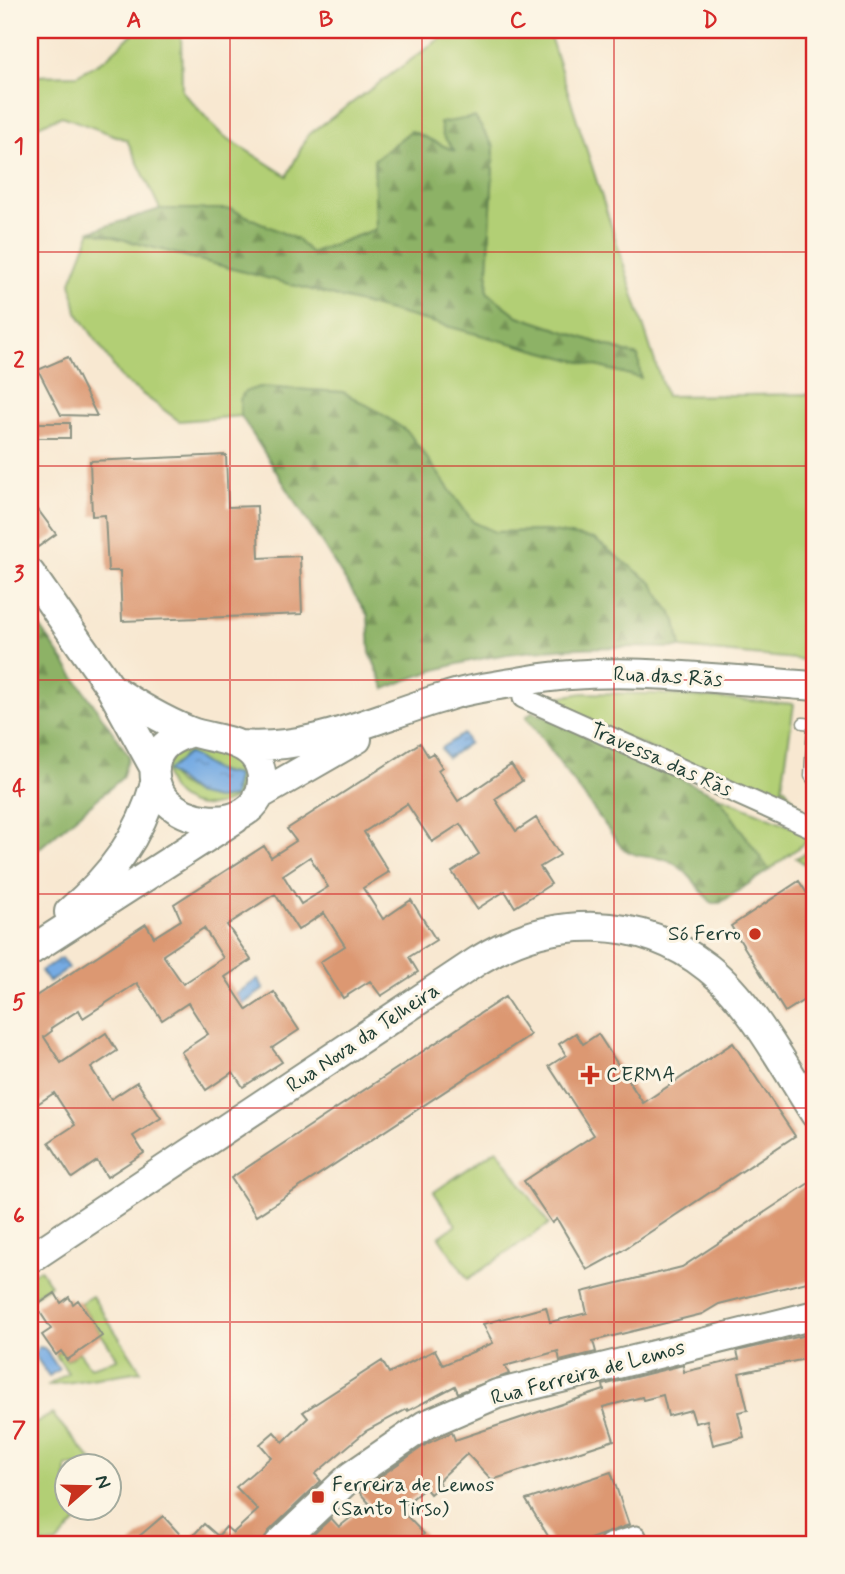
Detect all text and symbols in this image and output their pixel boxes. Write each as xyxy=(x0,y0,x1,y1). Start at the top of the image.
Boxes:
text: A xyxy=(126,6,142,36)
text: B xyxy=(319,6,334,36)
text: C xyxy=(510,6,527,36)
text: D xyxy=(702,6,718,36)
text: 1 xyxy=(14,132,24,162)
text: 2 xyxy=(13,346,25,376)
text: 3 xyxy=(14,560,25,590)
street label: Rua das Rãs xyxy=(613,660,723,694)
street label: Travessa das Rãs xyxy=(586,716,736,804)
text: 4 xyxy=(12,774,26,804)
place label: Só Ferro xyxy=(668,920,741,948)
marker: Só Ferro xyxy=(747,926,763,942)
street label: Rua Nova da Telheira xyxy=(281,976,445,1100)
text: 5 xyxy=(12,988,26,1018)
place label: CERMA xyxy=(606,1061,675,1089)
marker: CERMA xyxy=(580,1065,600,1085)
text: 6 xyxy=(13,1202,25,1232)
street label: Rua Ferreira de Lemos xyxy=(488,1334,688,1412)
text: 7 xyxy=(12,1416,26,1446)
north arrow xyxy=(52,1452,122,1522)
text: N xyxy=(89,1471,116,1492)
place label: Ferreira de Lemos (Santo Tirso) xyxy=(332,1471,494,1523)
marker: Ferreira de Lemos (Santo Tirso) xyxy=(310,1489,326,1505)

